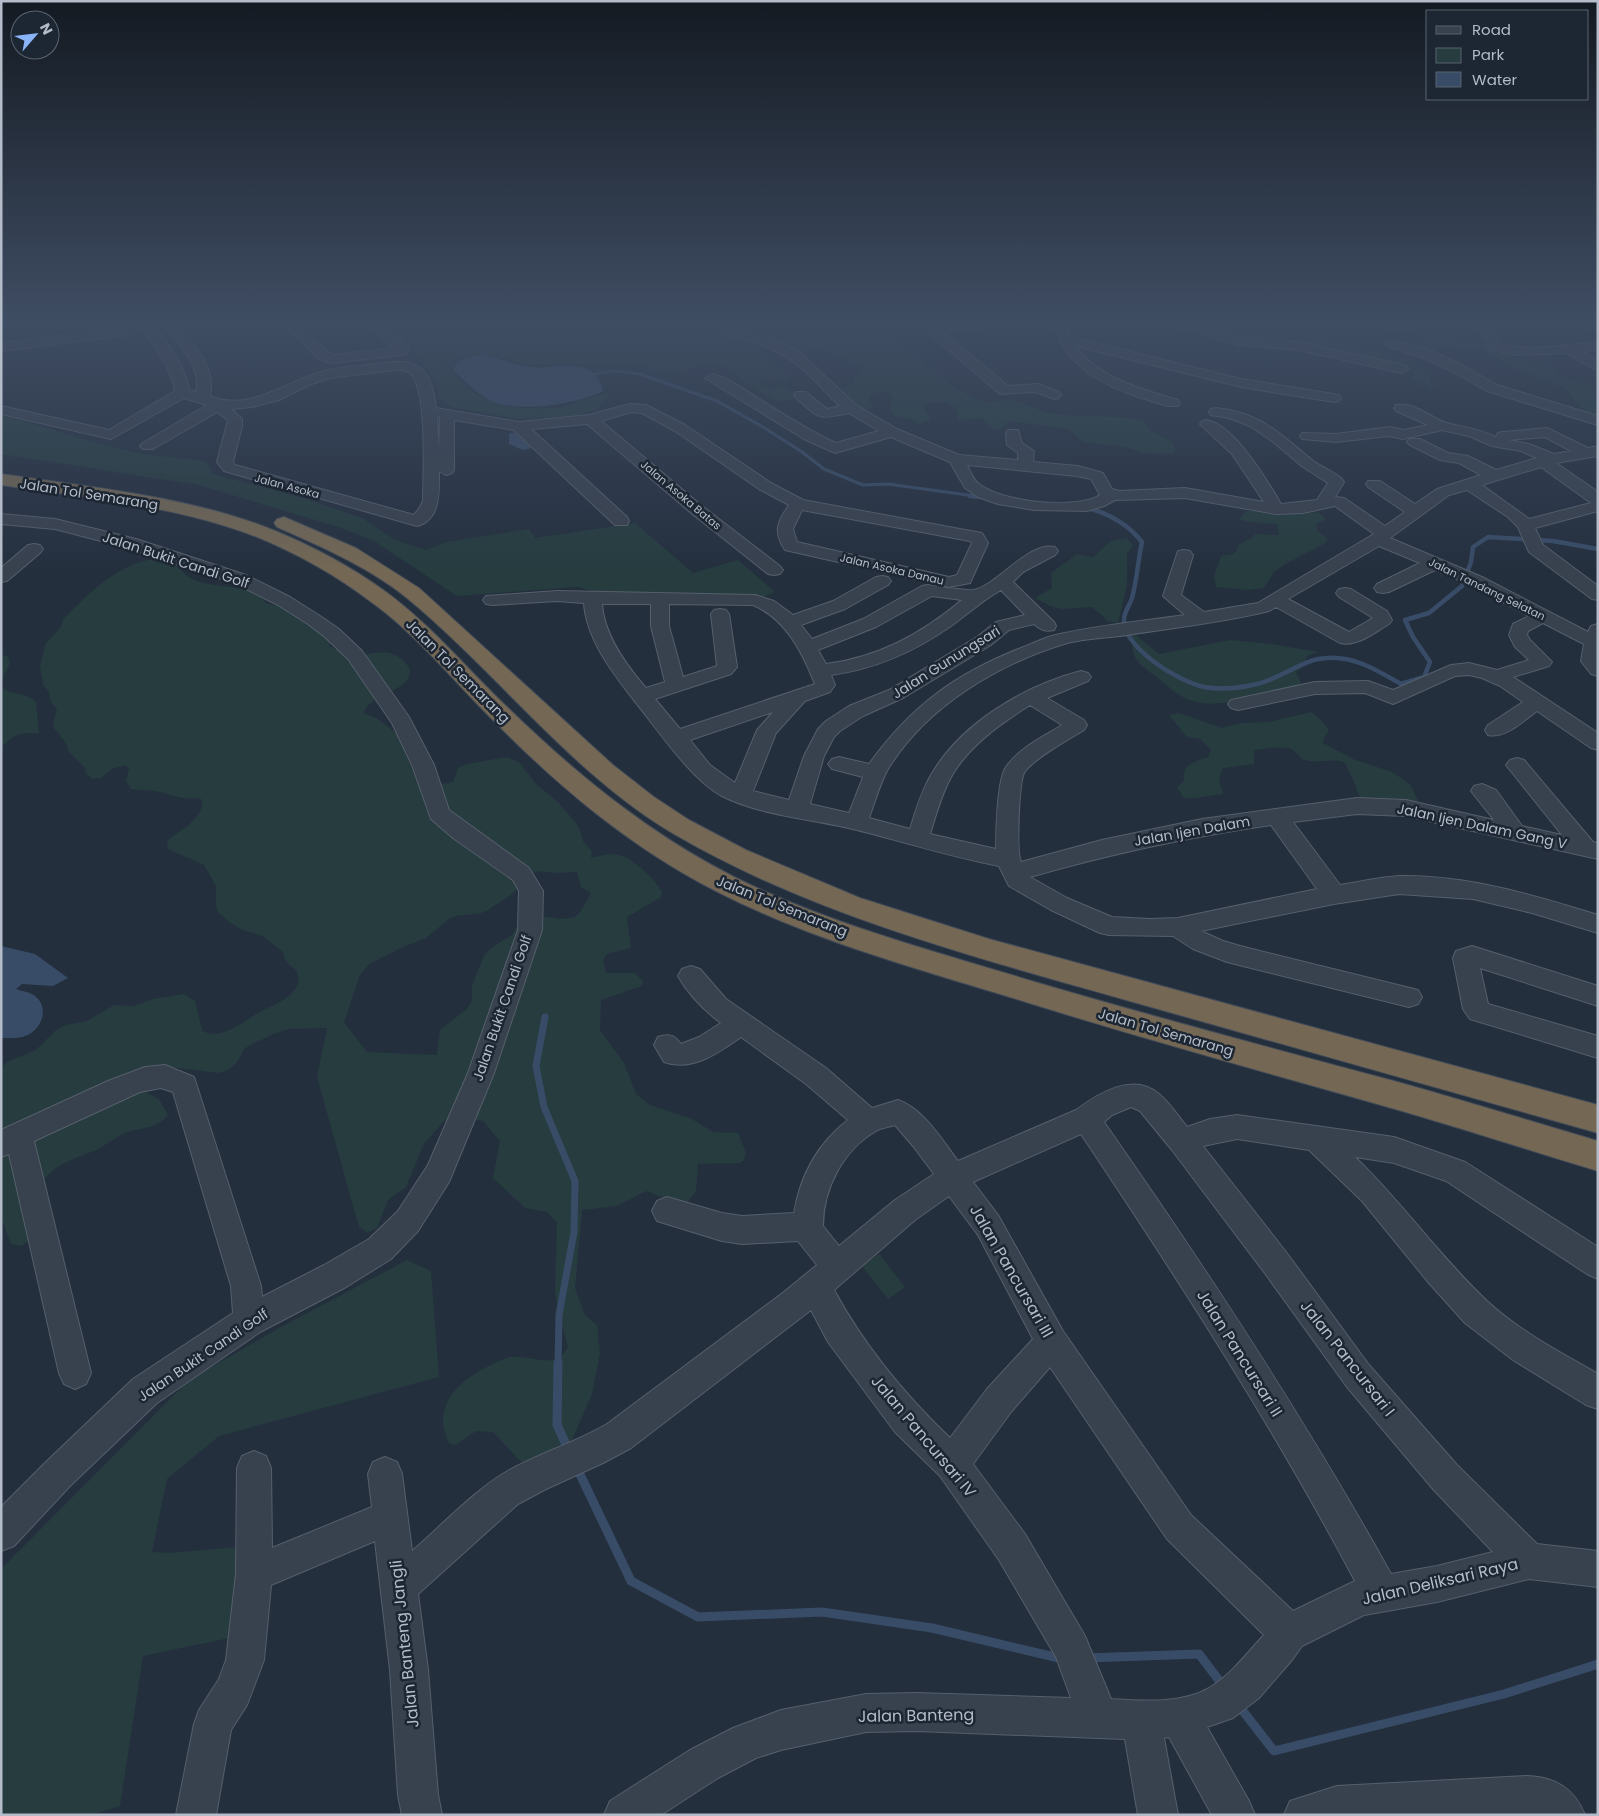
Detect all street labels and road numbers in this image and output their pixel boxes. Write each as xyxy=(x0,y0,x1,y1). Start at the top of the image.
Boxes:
street label: Jalan Asoka Batas xyxy=(637,456,725,534)
street label: Jalan Asoka xyxy=(253,470,321,502)
street label: Jalan Tol Semarang xyxy=(18,473,160,515)
street label: Jalan Bukit Candi Golf xyxy=(100,527,252,593)
street label: Jalan Asoka Danau xyxy=(838,549,946,589)
street label: Jalan Tandang Selatan xyxy=(1426,554,1548,624)
street label: Jalan Tol Semarang xyxy=(401,614,515,728)
street label: Jalan Gunungsari xyxy=(888,621,1004,703)
street label: Jalan Ijen Dalam Gang V xyxy=(1395,798,1569,854)
street label: Jalan Ijen Dalam xyxy=(1132,811,1252,851)
street label: Jalan Tol Semarang xyxy=(713,870,851,942)
street label: Jalan Bukit Candi Golf xyxy=(468,932,537,1084)
street label: Jalan Tol Semarang xyxy=(1096,1003,1236,1061)
street label: Jalan Pancursari III xyxy=(964,1201,1059,1342)
street label: Jalan Pancursari II xyxy=(1191,1285,1288,1421)
street label: Jalan Pancursari I xyxy=(1295,1295,1400,1421)
street label: Jalan Bukit Candi Golf xyxy=(134,1304,272,1406)
street label: Jalan Pancursari IV xyxy=(866,1370,982,1502)
street label: Jalan Deliksari Raya xyxy=(1360,1552,1520,1611)
street label: Jalan Banteng Jangli xyxy=(384,1559,425,1729)
street label: Jalan Banteng xyxy=(858,1703,974,1728)

